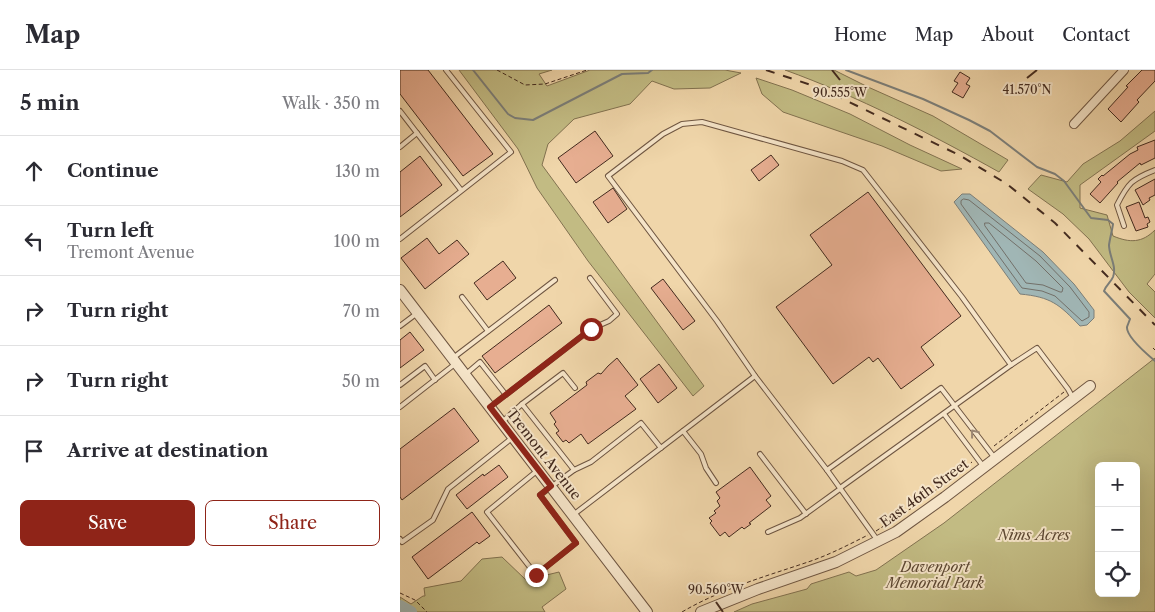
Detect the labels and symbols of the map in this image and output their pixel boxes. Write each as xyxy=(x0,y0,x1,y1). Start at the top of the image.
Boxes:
text: 41.570°N xyxy=(1002,82,1052,97)
text: 90.555°W xyxy=(813,85,868,100)
route start xyxy=(580,318,603,341)
street label: Tremont Avenue xyxy=(503,405,585,504)
one-way arrow xyxy=(971,429,980,438)
street label: East 46th Street xyxy=(876,455,972,531)
park label: Nims Acres xyxy=(997,526,1071,544)
park label: Davenport Memorial Park xyxy=(884,558,985,592)
route end xyxy=(525,564,548,587)
text: 90.560°W xyxy=(688,582,745,597)

